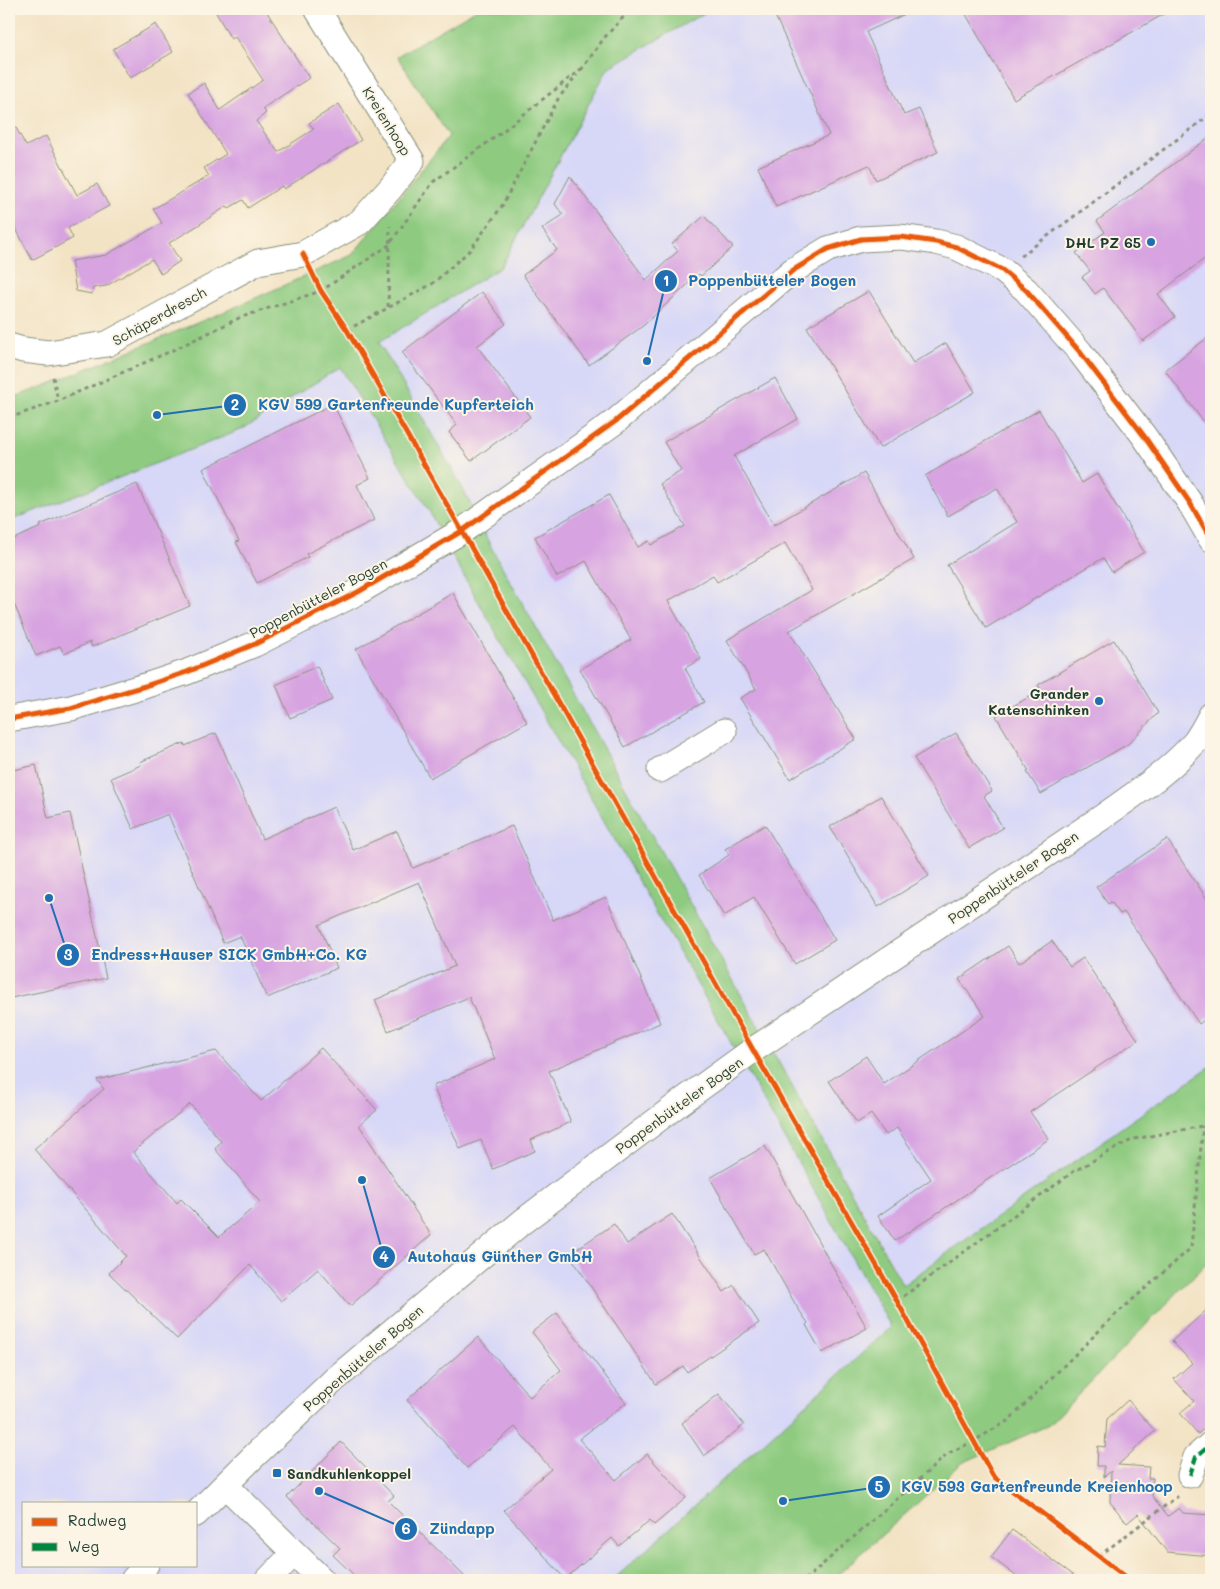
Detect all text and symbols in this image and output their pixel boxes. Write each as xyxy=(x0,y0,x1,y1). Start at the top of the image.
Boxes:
street label: Kreienhoop xyxy=(358,83,416,159)
place label: DHL PZ 65 xyxy=(1065,233,1141,252)
marker: DHL PZ 65 xyxy=(1145,236,1157,248)
callout: Poppenbütteler Bogen xyxy=(653,266,866,296)
text: 1 xyxy=(663,270,669,290)
text: Poppenbütteler Bogen xyxy=(688,270,856,290)
street label: Schäperdresch xyxy=(109,282,209,350)
callout: KGV 599 Gartenfreunde Kupferteich xyxy=(223,390,543,420)
text: 2 xyxy=(231,394,239,414)
text: KGV 599 Gartenfreunde Kupferteich xyxy=(258,394,534,414)
street label: Poppenbütteler Bogen xyxy=(246,554,390,642)
place label: Grander Katenschinken xyxy=(988,684,1089,719)
marker: Grander Katenschinken xyxy=(1093,695,1105,707)
street label: Poppenbütteler Bogen xyxy=(944,826,1082,928)
callout: Endress+Hauser SICK GmbH+Co. KG xyxy=(56,940,377,970)
text: 3 xyxy=(63,944,73,964)
text: Endress+Hauser SICK GmbH+Co. KG xyxy=(91,944,368,964)
street label: Poppenbütteler Bogen xyxy=(611,1052,747,1158)
callout: Autohaus Günther GmbH xyxy=(372,1242,603,1272)
text: 4 xyxy=(379,1246,389,1266)
text: Autohaus Günther GmbH xyxy=(407,1246,593,1266)
street label: Poppenbütteler Bogen xyxy=(299,1301,427,1415)
place label: Sandkuhlenkoppel xyxy=(287,1464,411,1483)
marker: Sandkuhlenkoppel xyxy=(271,1467,283,1479)
callout: KGV 593 Gartenfreunde Kreienhoop xyxy=(866,1472,1183,1502)
text: 5 xyxy=(875,1476,884,1496)
text: KGV 593 Gartenfreunde Kreienhoop xyxy=(901,1476,1173,1496)
legend xyxy=(22,1502,198,1566)
text: Radweg xyxy=(68,1510,126,1530)
callout: Zündapp xyxy=(394,1514,504,1544)
text: 6 xyxy=(401,1518,411,1538)
text: Zündapp xyxy=(429,1518,495,1538)
text: Weg xyxy=(68,1536,99,1556)

